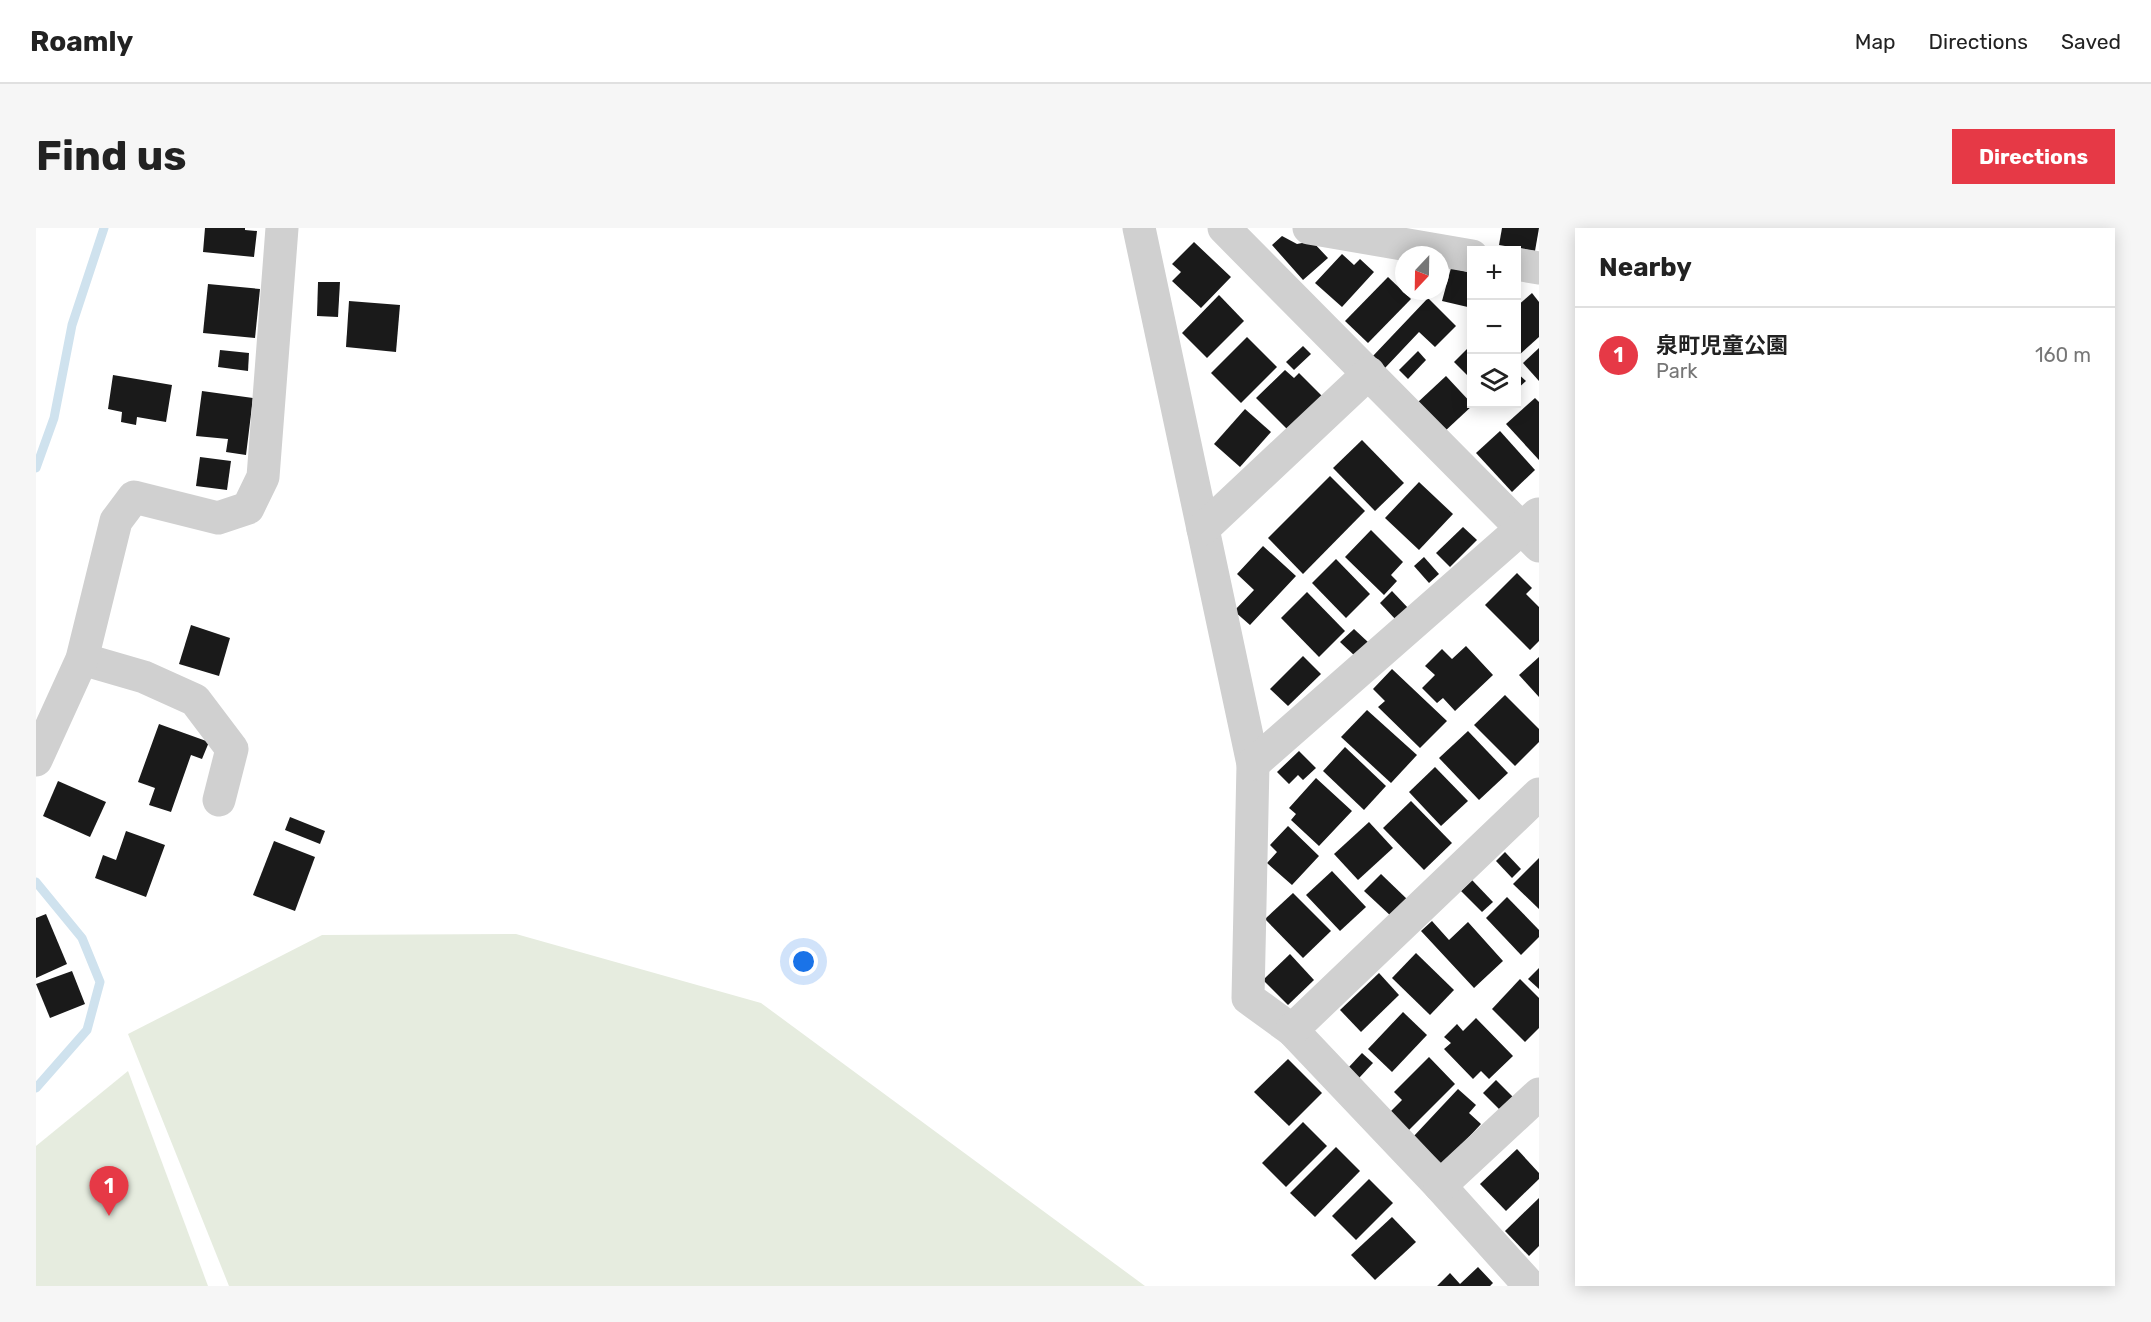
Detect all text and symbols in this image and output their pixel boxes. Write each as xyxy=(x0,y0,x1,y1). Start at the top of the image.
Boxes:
text: Roamly xyxy=(30,25,133,58)
text: Map xyxy=(1855,29,1896,54)
text: Directions xyxy=(1929,29,2028,54)
text: Saved xyxy=(2061,29,2121,54)
button: Directions xyxy=(1952,129,2115,184)
text: Find us xyxy=(36,131,187,181)
north arrow xyxy=(1395,246,1449,300)
map controls xyxy=(1467,246,1521,408)
button: + xyxy=(1467,246,1521,300)
text: Nearby xyxy=(1599,252,1692,283)
button: − xyxy=(1467,300,1521,354)
text: 泉町児童公園 xyxy=(1656,332,1788,359)
text: 1 xyxy=(1614,343,1623,367)
text: 160 m xyxy=(2035,343,2091,367)
button: layers xyxy=(1467,354,1521,408)
text: Park xyxy=(1656,359,1698,383)
your location xyxy=(789,947,818,976)
pin: 1 xyxy=(90,1166,128,1216)

